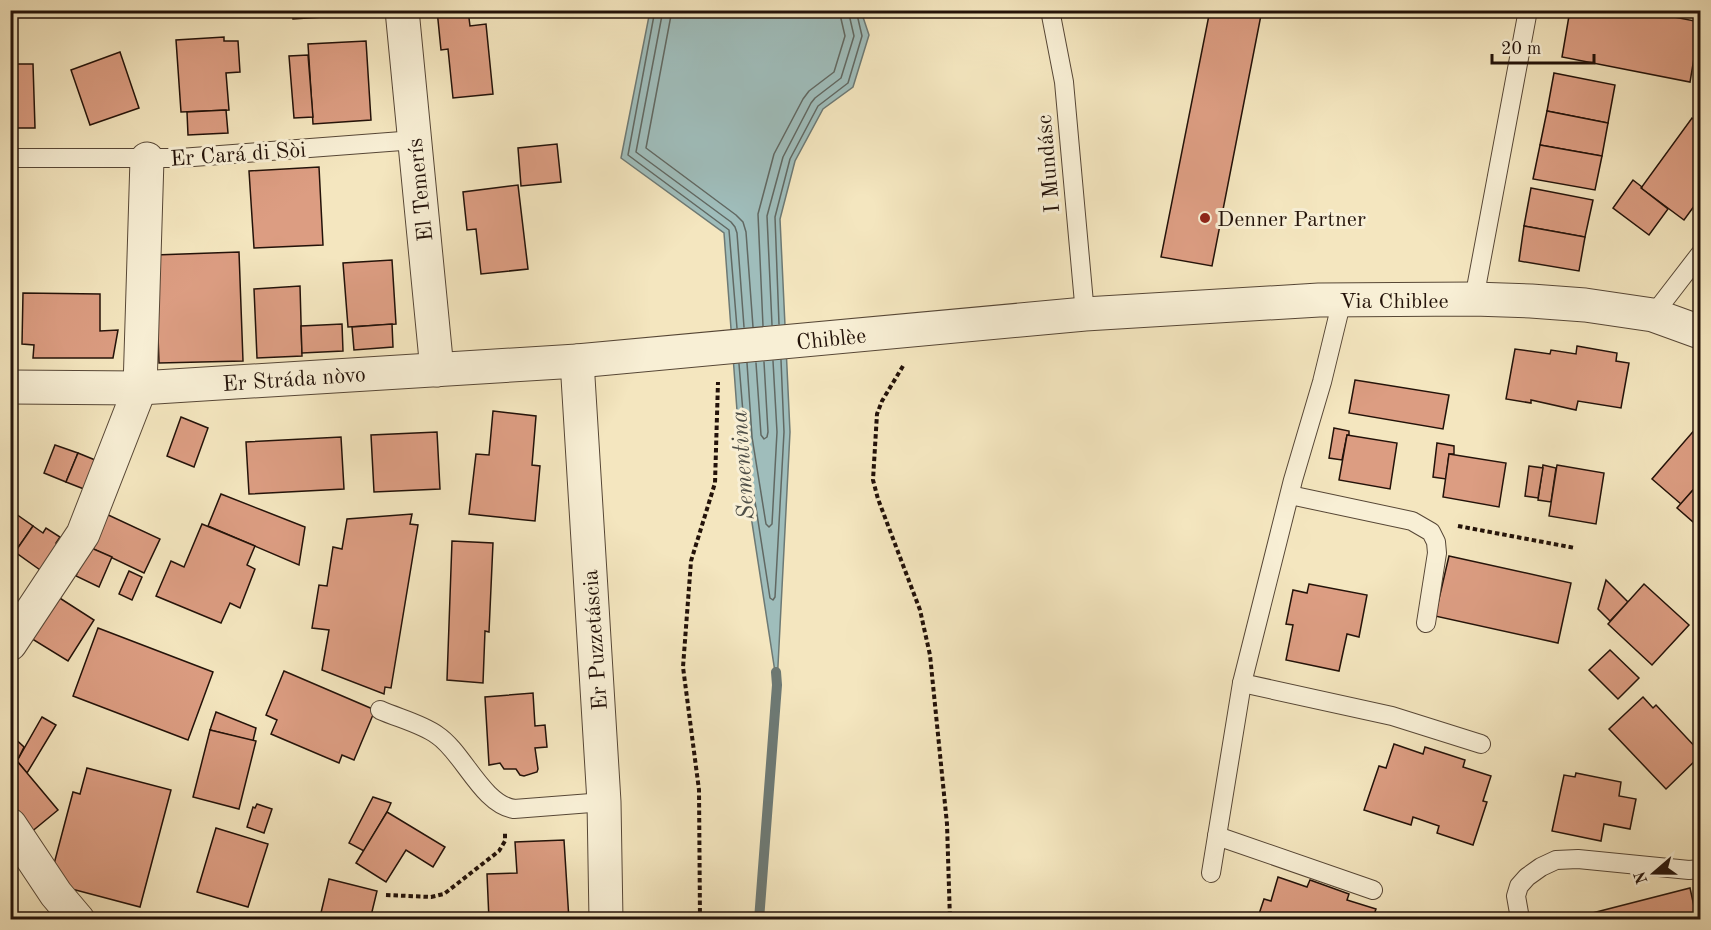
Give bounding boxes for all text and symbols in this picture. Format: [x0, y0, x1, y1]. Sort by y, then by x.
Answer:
scale bar [1492, 27, 1594, 65]
text: 20 m [1501, 40, 1541, 58]
street label: I Mundásc [1034, 114, 1064, 214]
street label: El Temerís [405, 137, 437, 243]
street label: Er Cará di Sòi [169, 139, 307, 171]
place label: Denner Partner [1217, 209, 1366, 231]
marker: Denner Partner [1198, 211, 1212, 225]
street label: Via Chiblee [1339, 291, 1449, 313]
street label: Chiblèe [795, 325, 867, 355]
street label: Er Stráda nòvo [222, 364, 366, 396]
water label: Sementina [728, 409, 760, 521]
street label: Er Puzzetáscia [580, 569, 612, 711]
north arrow [1624, 843, 1684, 903]
text: N [1632, 868, 1651, 886]

